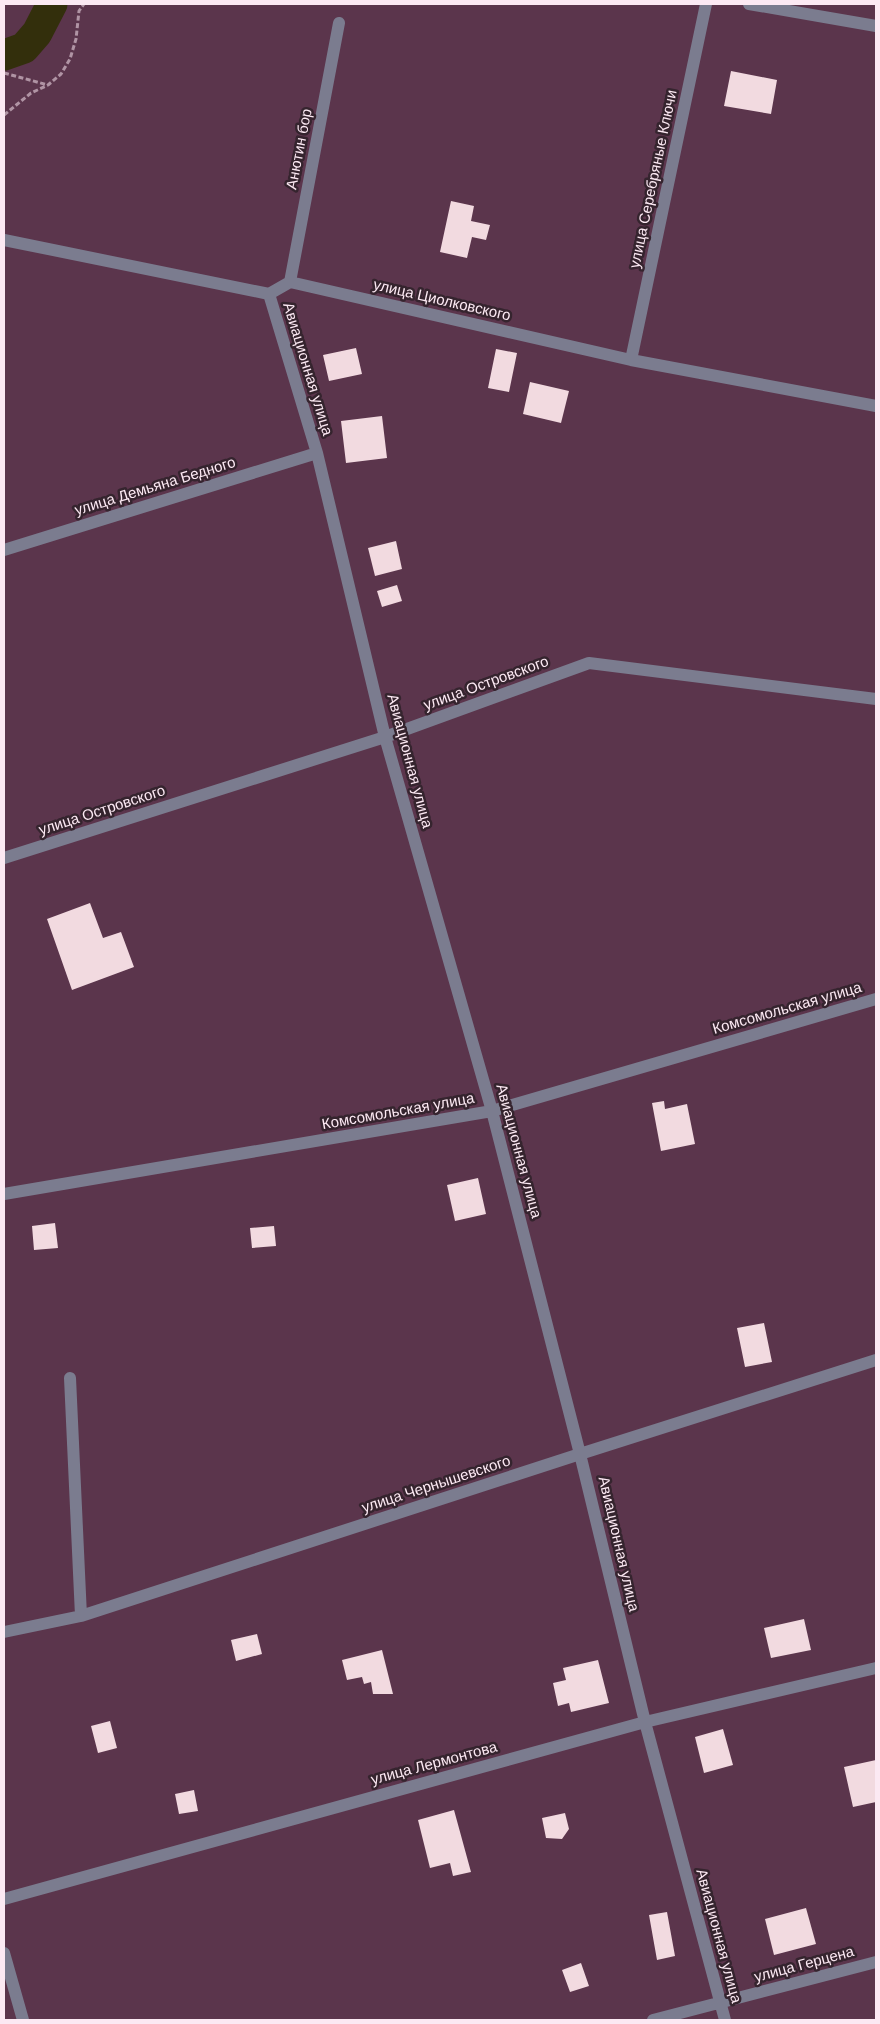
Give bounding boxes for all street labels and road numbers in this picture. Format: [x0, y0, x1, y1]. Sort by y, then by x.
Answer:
street label: улица Серебряные Ключи [624, 88, 682, 270]
street label: Анютин бор [281, 107, 317, 191]
street label: улица Циолковского [371, 274, 513, 326]
street label: Авиационная улица [278, 300, 338, 439]
street label: улица Демьяна Бедного [72, 452, 238, 520]
street label: улица Островского [421, 651, 551, 715]
street label: Авиационная улица [382, 692, 438, 831]
street label: улица Островского [36, 780, 168, 840]
street label: Комсомольская улица [710, 977, 865, 1039]
street label: Авиационная улица [491, 1082, 547, 1221]
street label: Комсомольская улица [320, 1088, 476, 1134]
street label: улица Чернышевского [359, 1451, 513, 1517]
street label: Авиационная улица [594, 1474, 644, 1614]
street label: улица Лермонтова [369, 1736, 500, 1789]
street label: Авиационная улица [691, 1867, 747, 2006]
street label: улица Герцена [752, 1941, 857, 1987]

